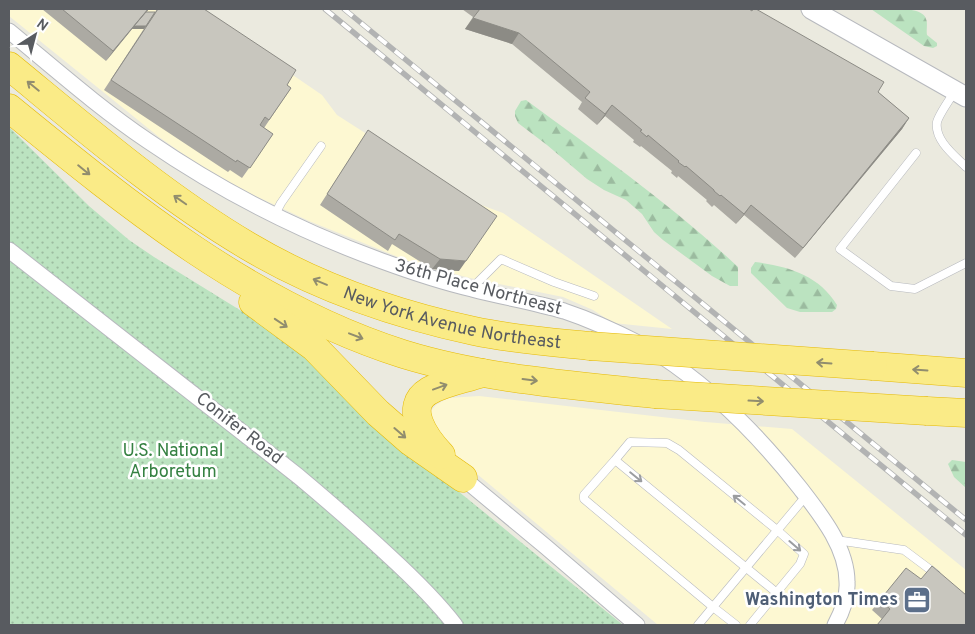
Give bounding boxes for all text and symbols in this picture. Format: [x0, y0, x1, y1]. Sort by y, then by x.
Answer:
north arrow [10, 10, 60, 60]
text: N [33, 16, 51, 36]
one-way arrow [27, 80, 40, 91]
one-way arrow [78, 164, 91, 175]
one-way arrow [173, 195, 187, 205]
street label: 36th Place Northeast [392, 255, 564, 321]
one-way arrow [313, 276, 328, 286]
street label: New York Avenue Northeast [340, 282, 562, 355]
one-way arrow [273, 318, 287, 328]
one-way arrow [348, 332, 363, 342]
one-way arrow [816, 358, 832, 368]
one-way arrow [912, 365, 928, 374]
one-way arrow [522, 375, 538, 385]
one-way arrow [432, 382, 447, 391]
street label: Conifer Road [191, 388, 287, 470]
one-way arrow [748, 396, 764, 405]
one-way arrow [394, 427, 407, 438]
park label: U.S. National Arboretum [123, 440, 223, 484]
one-way arrow [629, 472, 642, 483]
one-way arrow [733, 494, 746, 505]
one-way arrow [788, 540, 801, 551]
office icon: Washington Times [902, 585, 932, 615]
place label: Washington Times [745, 589, 898, 612]

